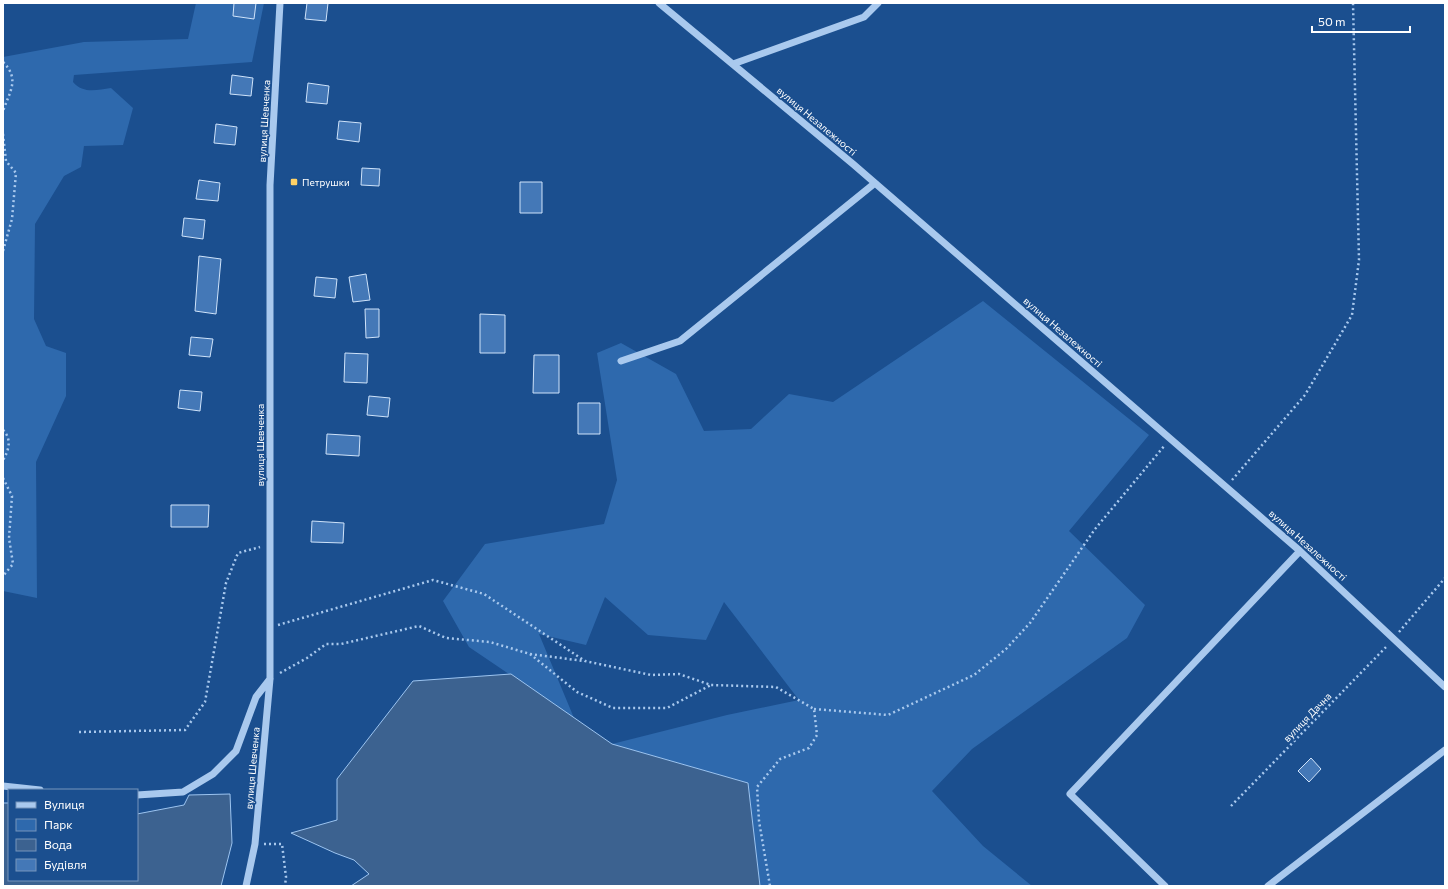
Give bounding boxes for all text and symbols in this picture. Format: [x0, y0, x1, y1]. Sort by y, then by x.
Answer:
scale bar [1312, 8, 1410, 34]
text: 50 m [1318, 14, 1346, 28]
street label: вулиця Шевченка [256, 80, 272, 162]
street label: вулиця Незалежності [775, 84, 859, 158]
place label: Петрушки [302, 176, 350, 188]
marker: Петрушки [289, 177, 299, 187]
street label: вулиця Незалежності [1021, 295, 1105, 369]
street label: вулиця Шевченка [254, 404, 266, 486]
street label: вулиця Незалежності [1267, 507, 1349, 583]
street label: вулиця Дачна [1281, 690, 1333, 744]
street label: вулиця Шевченка [242, 726, 262, 810]
legend [8, 789, 138, 881]
text: Вулиця [44, 797, 85, 811]
text: Парк [44, 817, 73, 831]
text: Вода [44, 837, 72, 851]
text: Будівля [44, 857, 87, 871]

